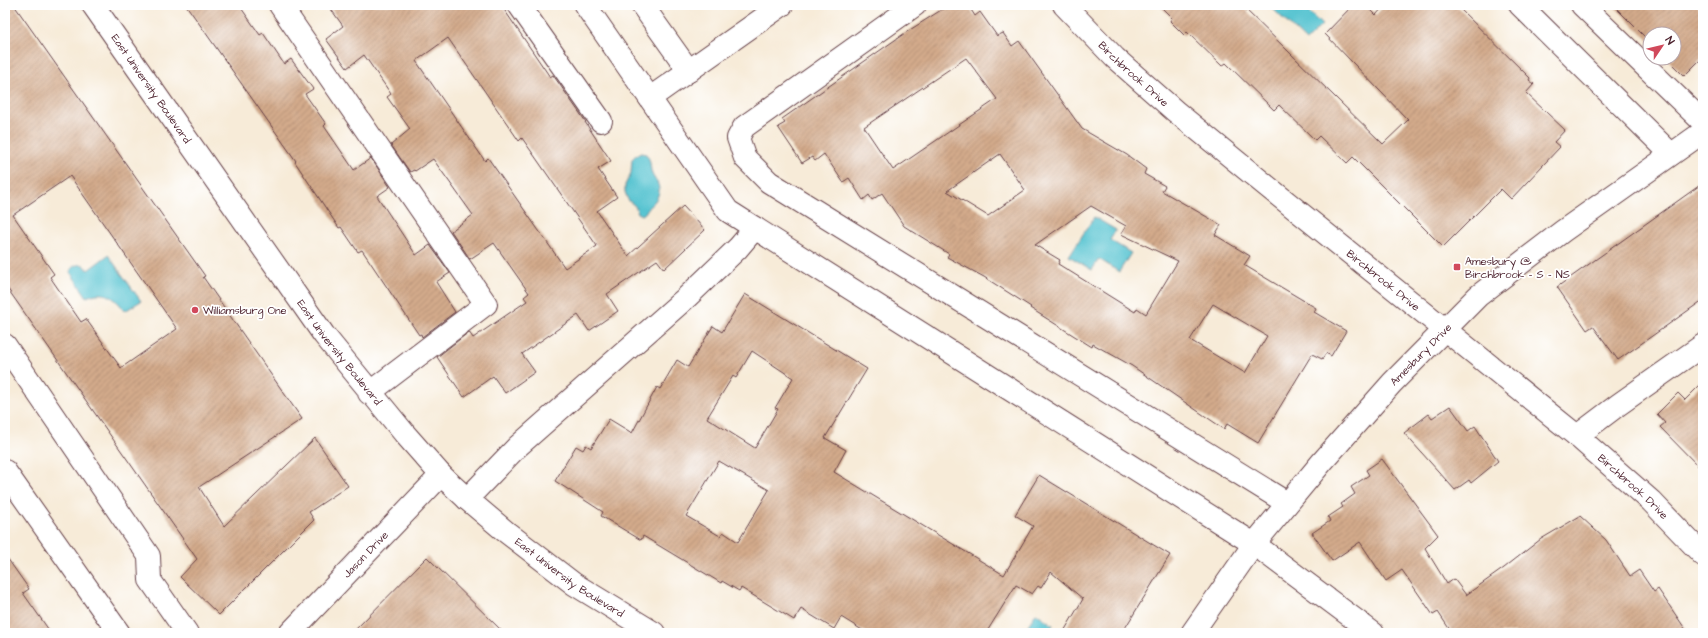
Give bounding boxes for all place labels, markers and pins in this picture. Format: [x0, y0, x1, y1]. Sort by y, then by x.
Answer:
place label: Amesbury @ Birchbrook - S - NS [1465, 254, 1570, 282]
marker: Amesbury @ Birchbrook - S - NS [1452, 262, 1462, 272]
place label: Williamsburg One [203, 303, 287, 319]
marker: Williamsburg One [190, 305, 200, 315]

